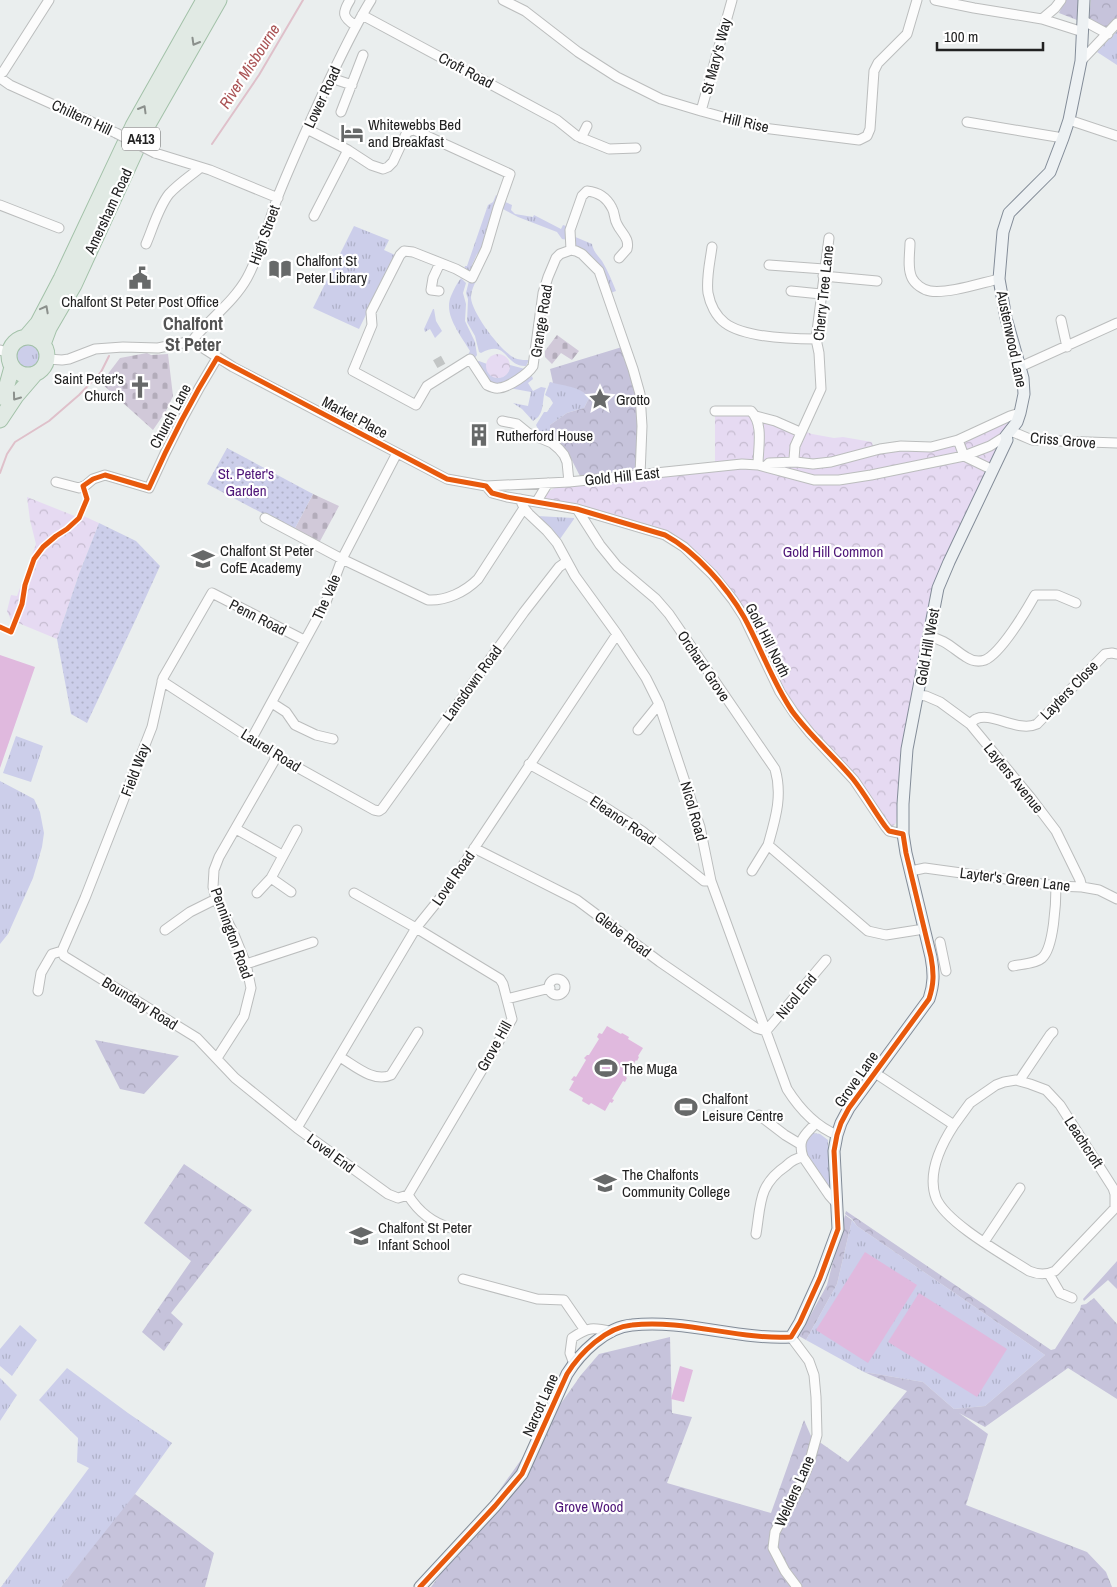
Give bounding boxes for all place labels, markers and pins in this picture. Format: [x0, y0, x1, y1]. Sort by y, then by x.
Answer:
place label: Whitewebbs Bed and Breakfast [368, 114, 461, 152]
hotel icon: Whitewebbs Bed and Breakfast [339, 120, 365, 146]
place label: Chalfont St Peter Library [296, 250, 368, 288]
library icon: Chalfont St Peter Library [267, 256, 293, 282]
public building icon: Chalfont St Peter Post Office [127, 265, 153, 291]
place label: Chalfont St Peter Post Office [61, 291, 219, 312]
place label: Saint Peter's Church [54, 368, 124, 406]
church icon: Saint Peter's Church [127, 374, 153, 400]
place icon: Grotto [587, 386, 613, 412]
place label: Grotto [616, 389, 650, 410]
building icon: Rutherford House [466, 422, 492, 448]
place label: Rutherford House [496, 425, 593, 446]
place label: Chalfont St Peter CofE Academy [220, 540, 314, 578]
school or university icon: Chalfont St Peter CofE Academy [190, 546, 216, 572]
sports icon: The Muga [593, 1055, 619, 1081]
place label: The Muga [622, 1058, 678, 1079]
place label: Chalfont Leisure Centre [702, 1088, 784, 1126]
sports icon: Chalfont Leisure Centre [673, 1094, 699, 1120]
place label: The Chalfonts Community College [622, 1164, 730, 1202]
school or university icon: The Chalfonts Community College [592, 1170, 618, 1196]
place label: Chalfont St Peter Infant School [378, 1217, 472, 1255]
school or university icon: Chalfont St Peter Infant School [348, 1223, 374, 1249]

